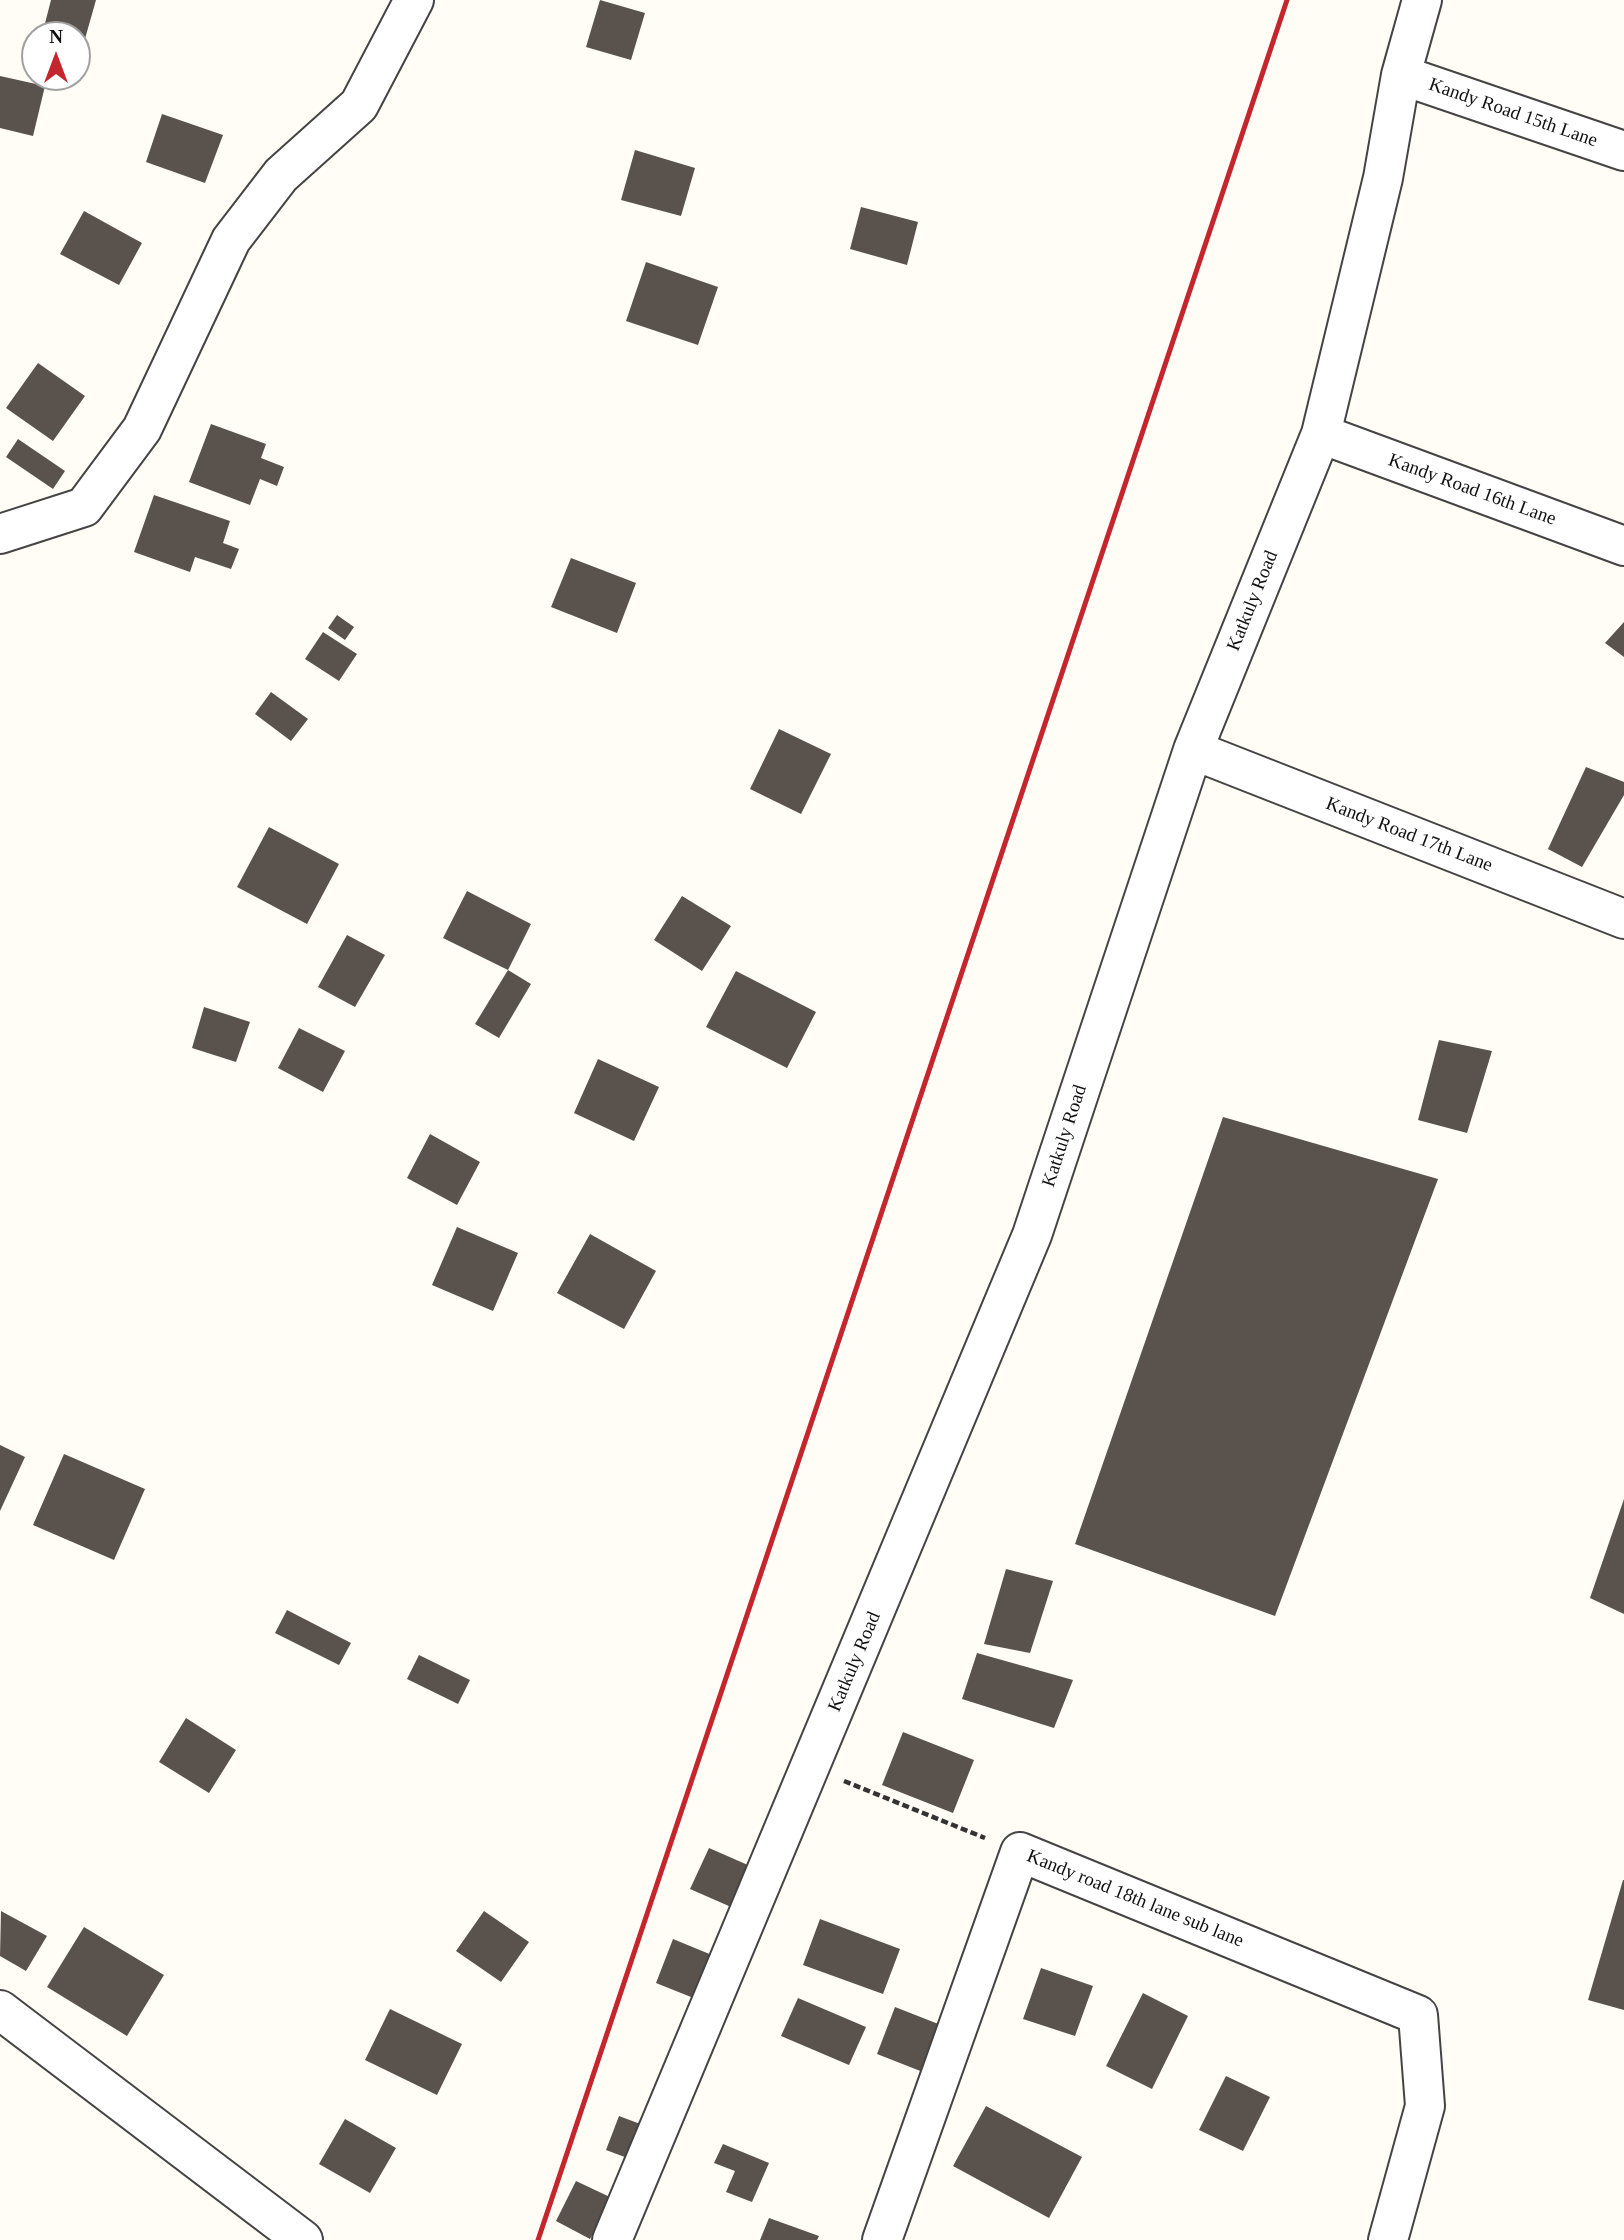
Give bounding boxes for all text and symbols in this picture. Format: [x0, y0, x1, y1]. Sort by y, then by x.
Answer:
north arrow [21, 21, 91, 91]
text: N [49, 26, 63, 47]
street label: Kandy Road 15th Lane [1426, 73, 1600, 153]
street label: Kandy Road 16th Lane [1385, 449, 1559, 531]
street label: Katkuly Road [1223, 548, 1283, 654]
street label: Kandy Road 17th Lane [1322, 793, 1496, 877]
street label: Katkuly Road [1038, 1082, 1092, 1190]
street label: Katkuly Road [824, 1609, 886, 1715]
street label: Kandy road 18th lane sub lane [1023, 1845, 1247, 1953]

